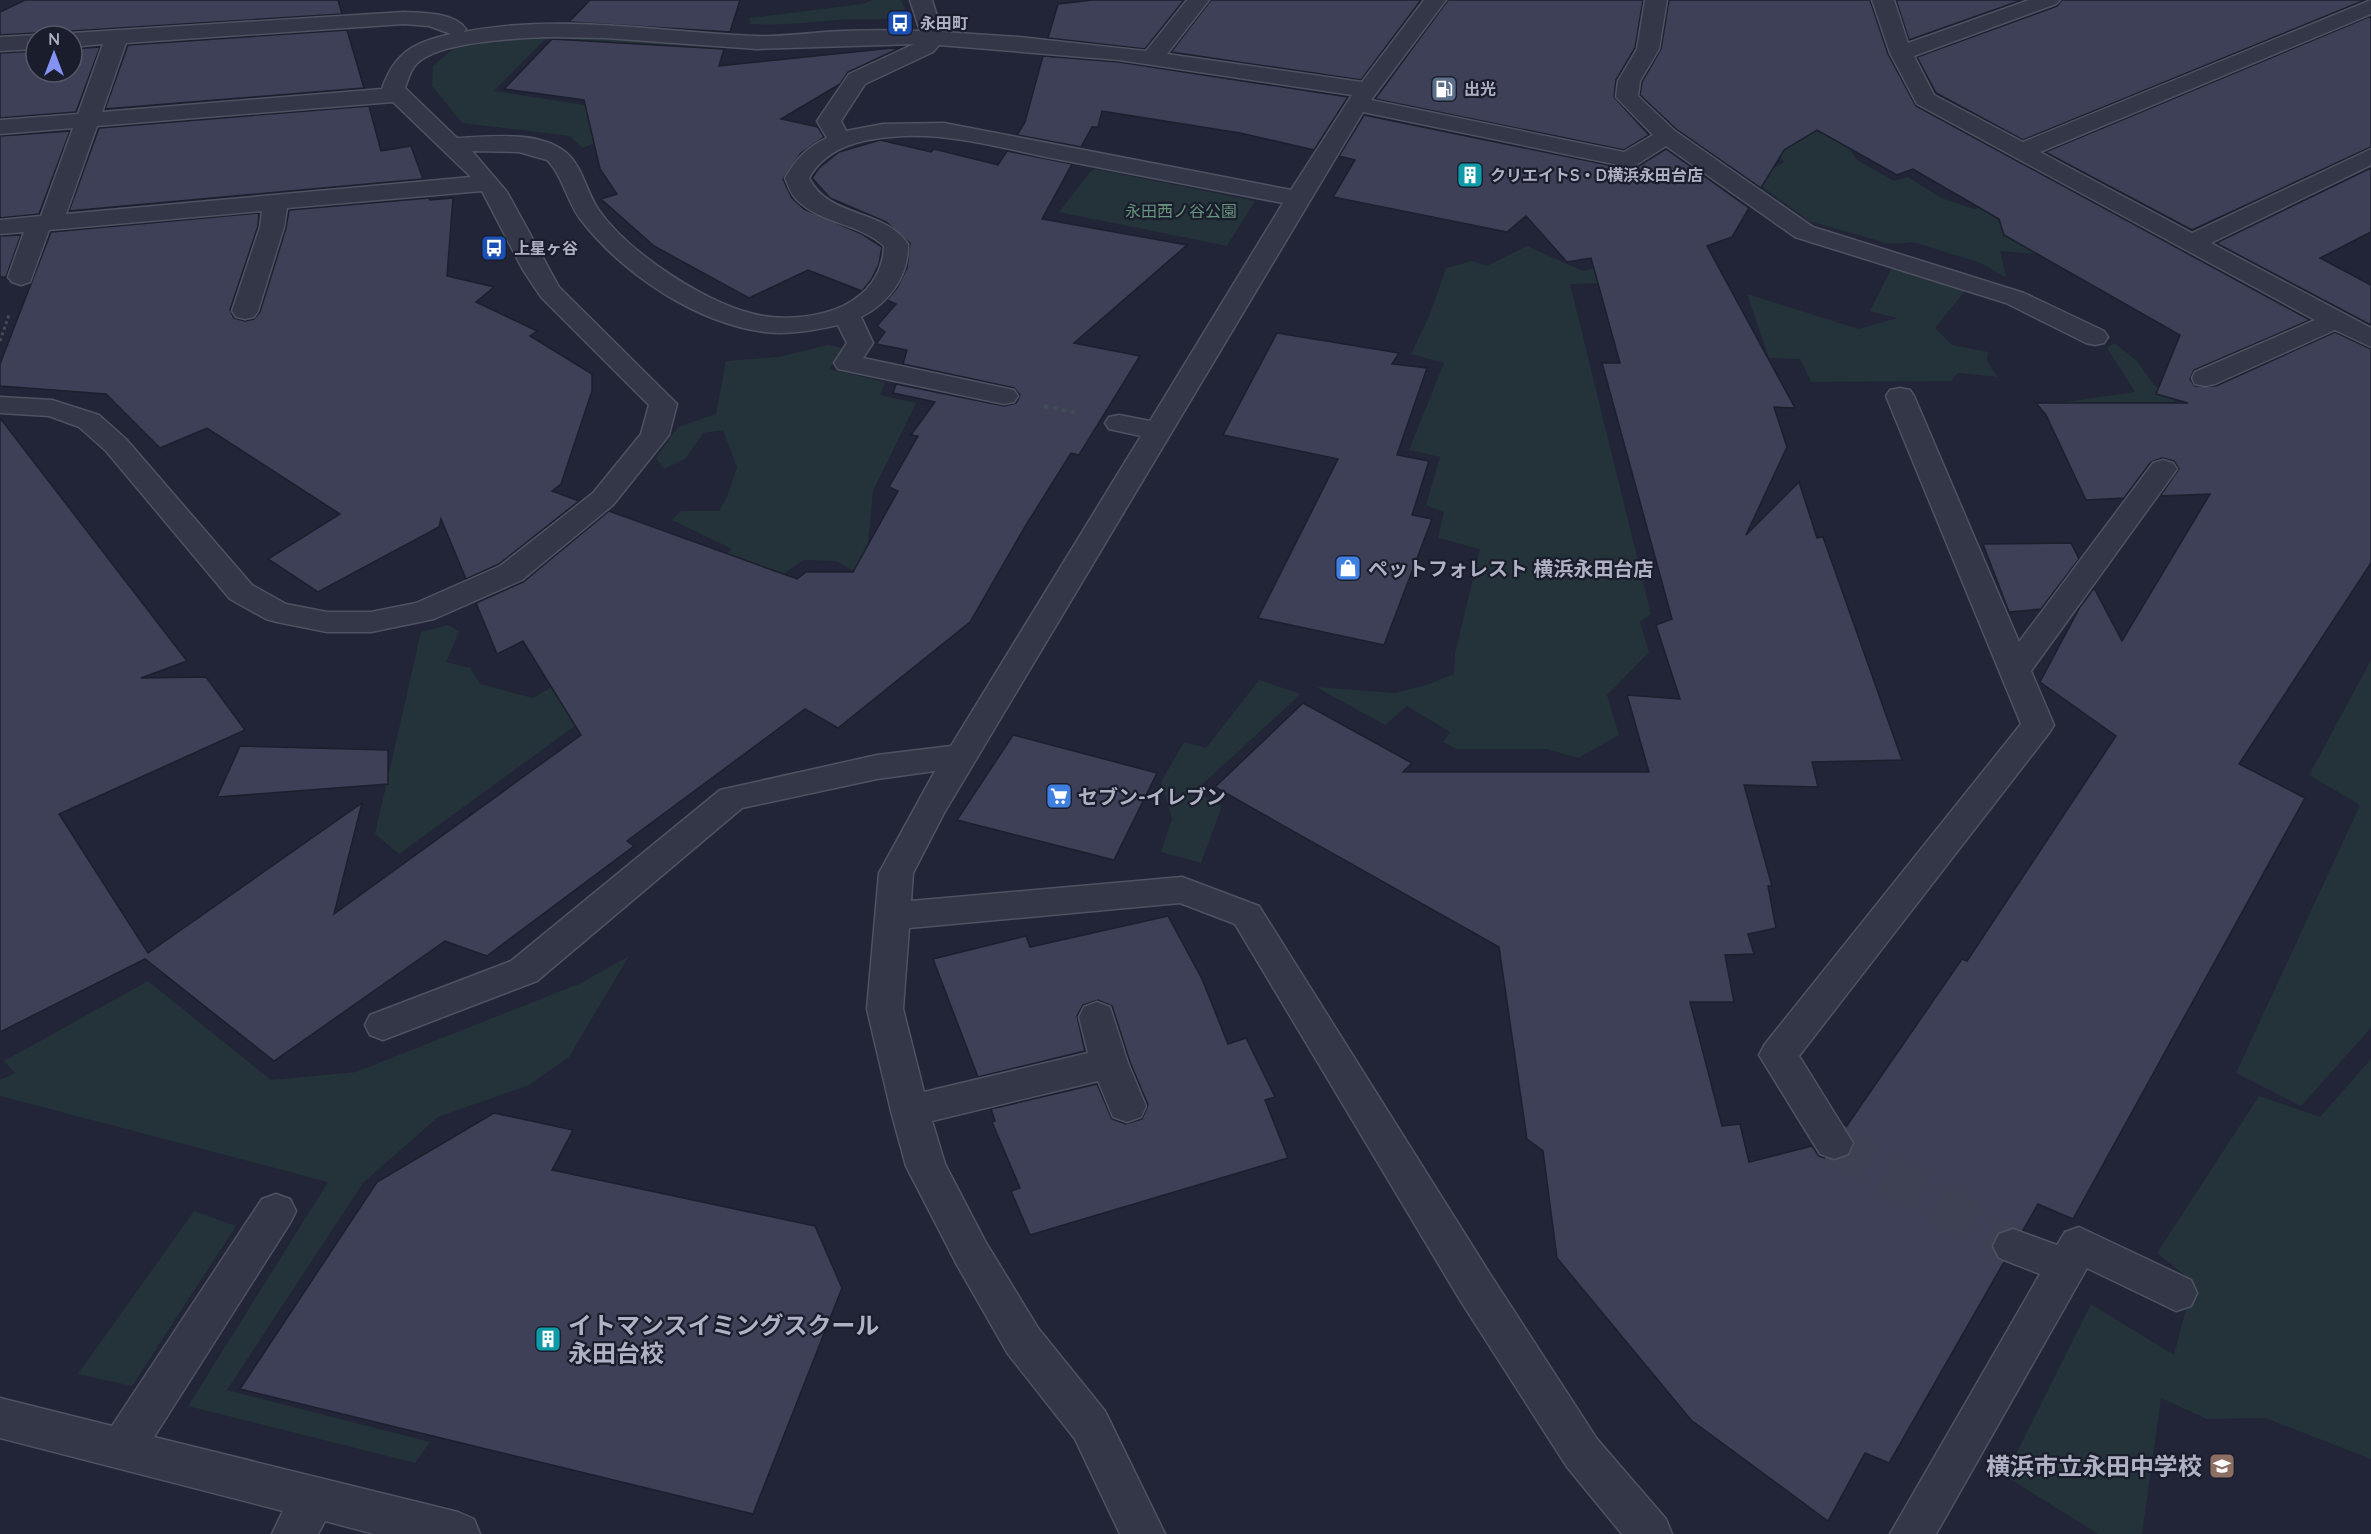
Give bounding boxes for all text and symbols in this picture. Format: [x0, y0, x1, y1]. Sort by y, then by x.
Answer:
bus stop icon: 永田町 [885, 8, 915, 38]
place label: 永田町 [920, 13, 968, 33]
north arrow [24, 24, 84, 84]
text: N [48, 29, 60, 49]
fuel station icon: 出光 [1429, 74, 1459, 104]
place label: 出光 [1464, 79, 1496, 99]
building icon: クリエイトS・D横浜永田台店 [1455, 160, 1485, 190]
place label: クリエイトS・D横浜永田台店 [1490, 165, 1703, 185]
park label: 永田西ノ谷公園 [1125, 201, 1237, 221]
bus stop icon: 上星ヶ谷 [479, 233, 509, 263]
place label: 上星ヶ谷 [514, 238, 578, 258]
shop icon: ペットフォレスト 横浜永田台店 [1333, 553, 1363, 583]
place label: ペットフォレスト 横浜永田台店 [1368, 556, 1654, 581]
supermarket icon: セブン-イレブン [1044, 781, 1074, 811]
place label: セブン-イレブン [1078, 784, 1226, 809]
place label: イトマンスイミングスクール 永田台校 [568, 1310, 880, 1368]
building icon: イトマンスイミングスクール 永田台校 [533, 1324, 563, 1354]
place label: 横浜市立永田中学校 [1986, 1451, 2202, 1481]
school or university icon: 横浜市立永田中学校 [2207, 1451, 2237, 1481]

